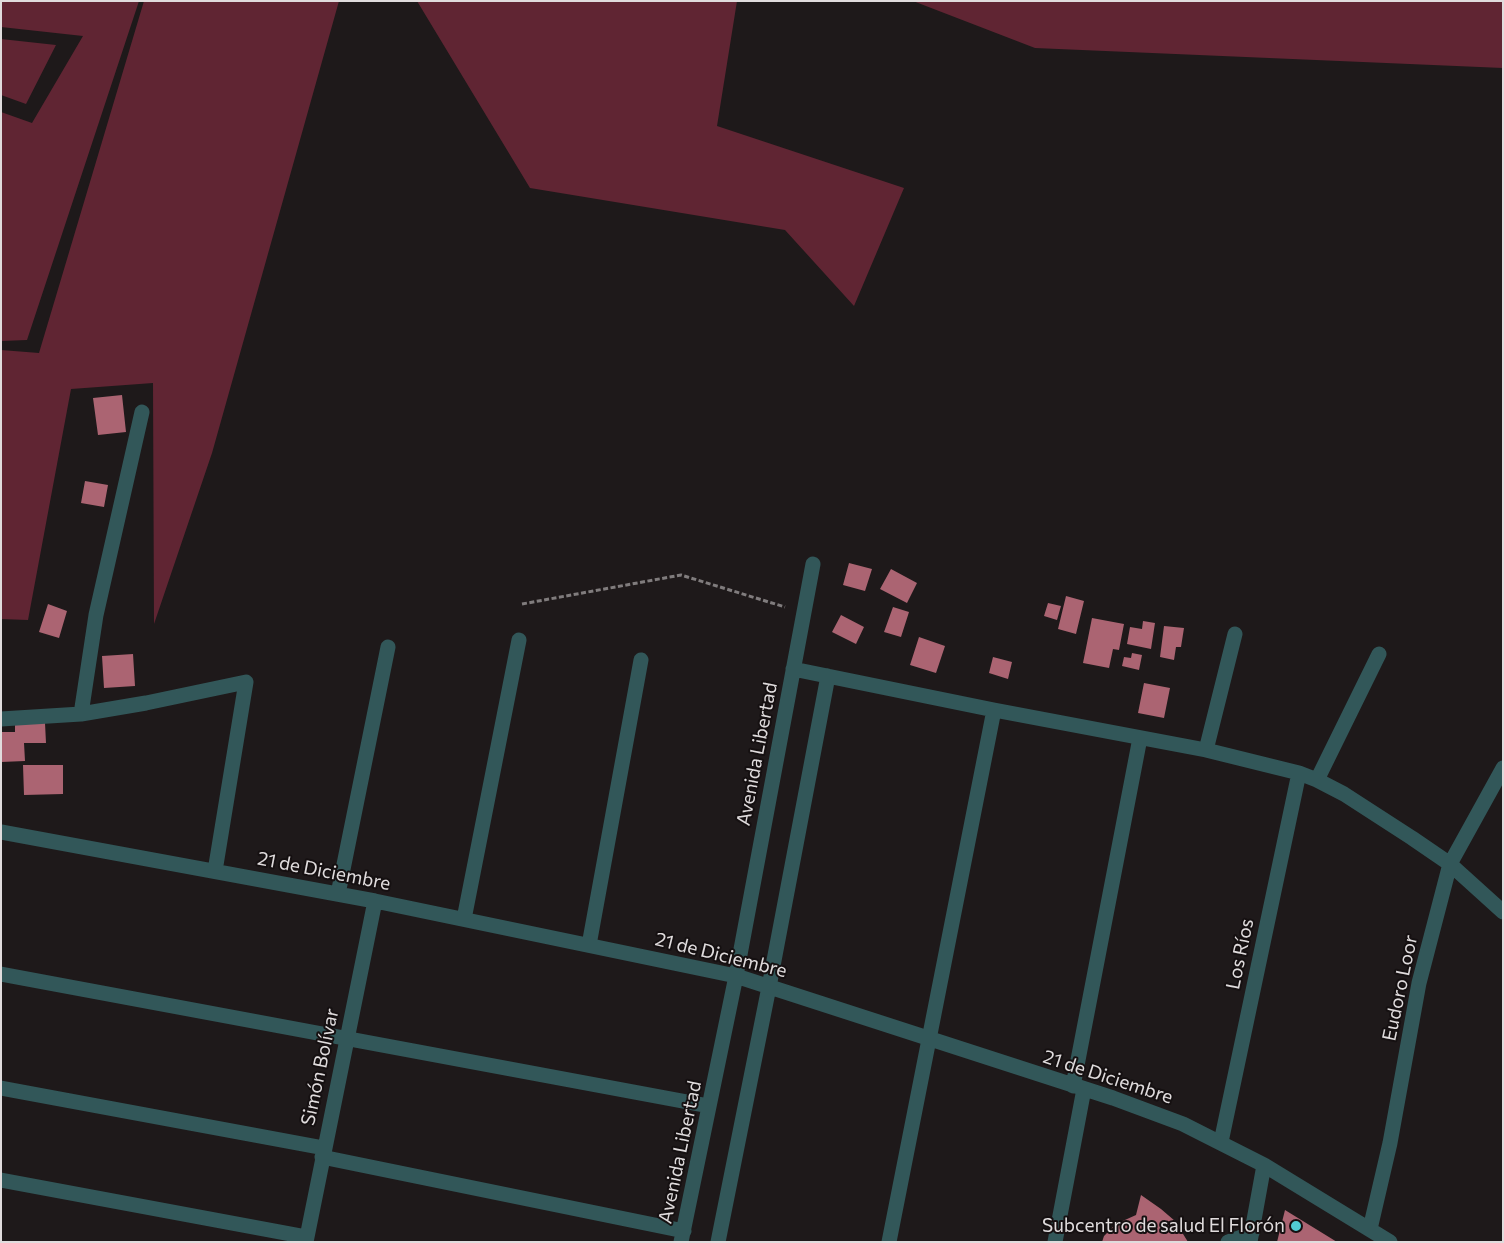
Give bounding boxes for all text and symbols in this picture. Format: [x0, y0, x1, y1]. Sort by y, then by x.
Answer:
street label: Avenida Libertad [732, 680, 782, 828]
street label: 21 de Diciembre [255, 847, 393, 895]
street label: Los Ríos [1221, 917, 1259, 991]
street label: 21 de Diciembre [653, 928, 789, 982]
street label: Eudoro Loor [1378, 933, 1422, 1043]
street label: Simón Bolívar [296, 1006, 344, 1128]
street label: 21 de Diciembre [1040, 1045, 1176, 1109]
street label: Avenida Libertad [654, 1078, 706, 1226]
place label: Subcentro de salud El Florón [1042, 1215, 1285, 1237]
marker: Subcentro de salud El Florón [1289, 1219, 1303, 1233]

